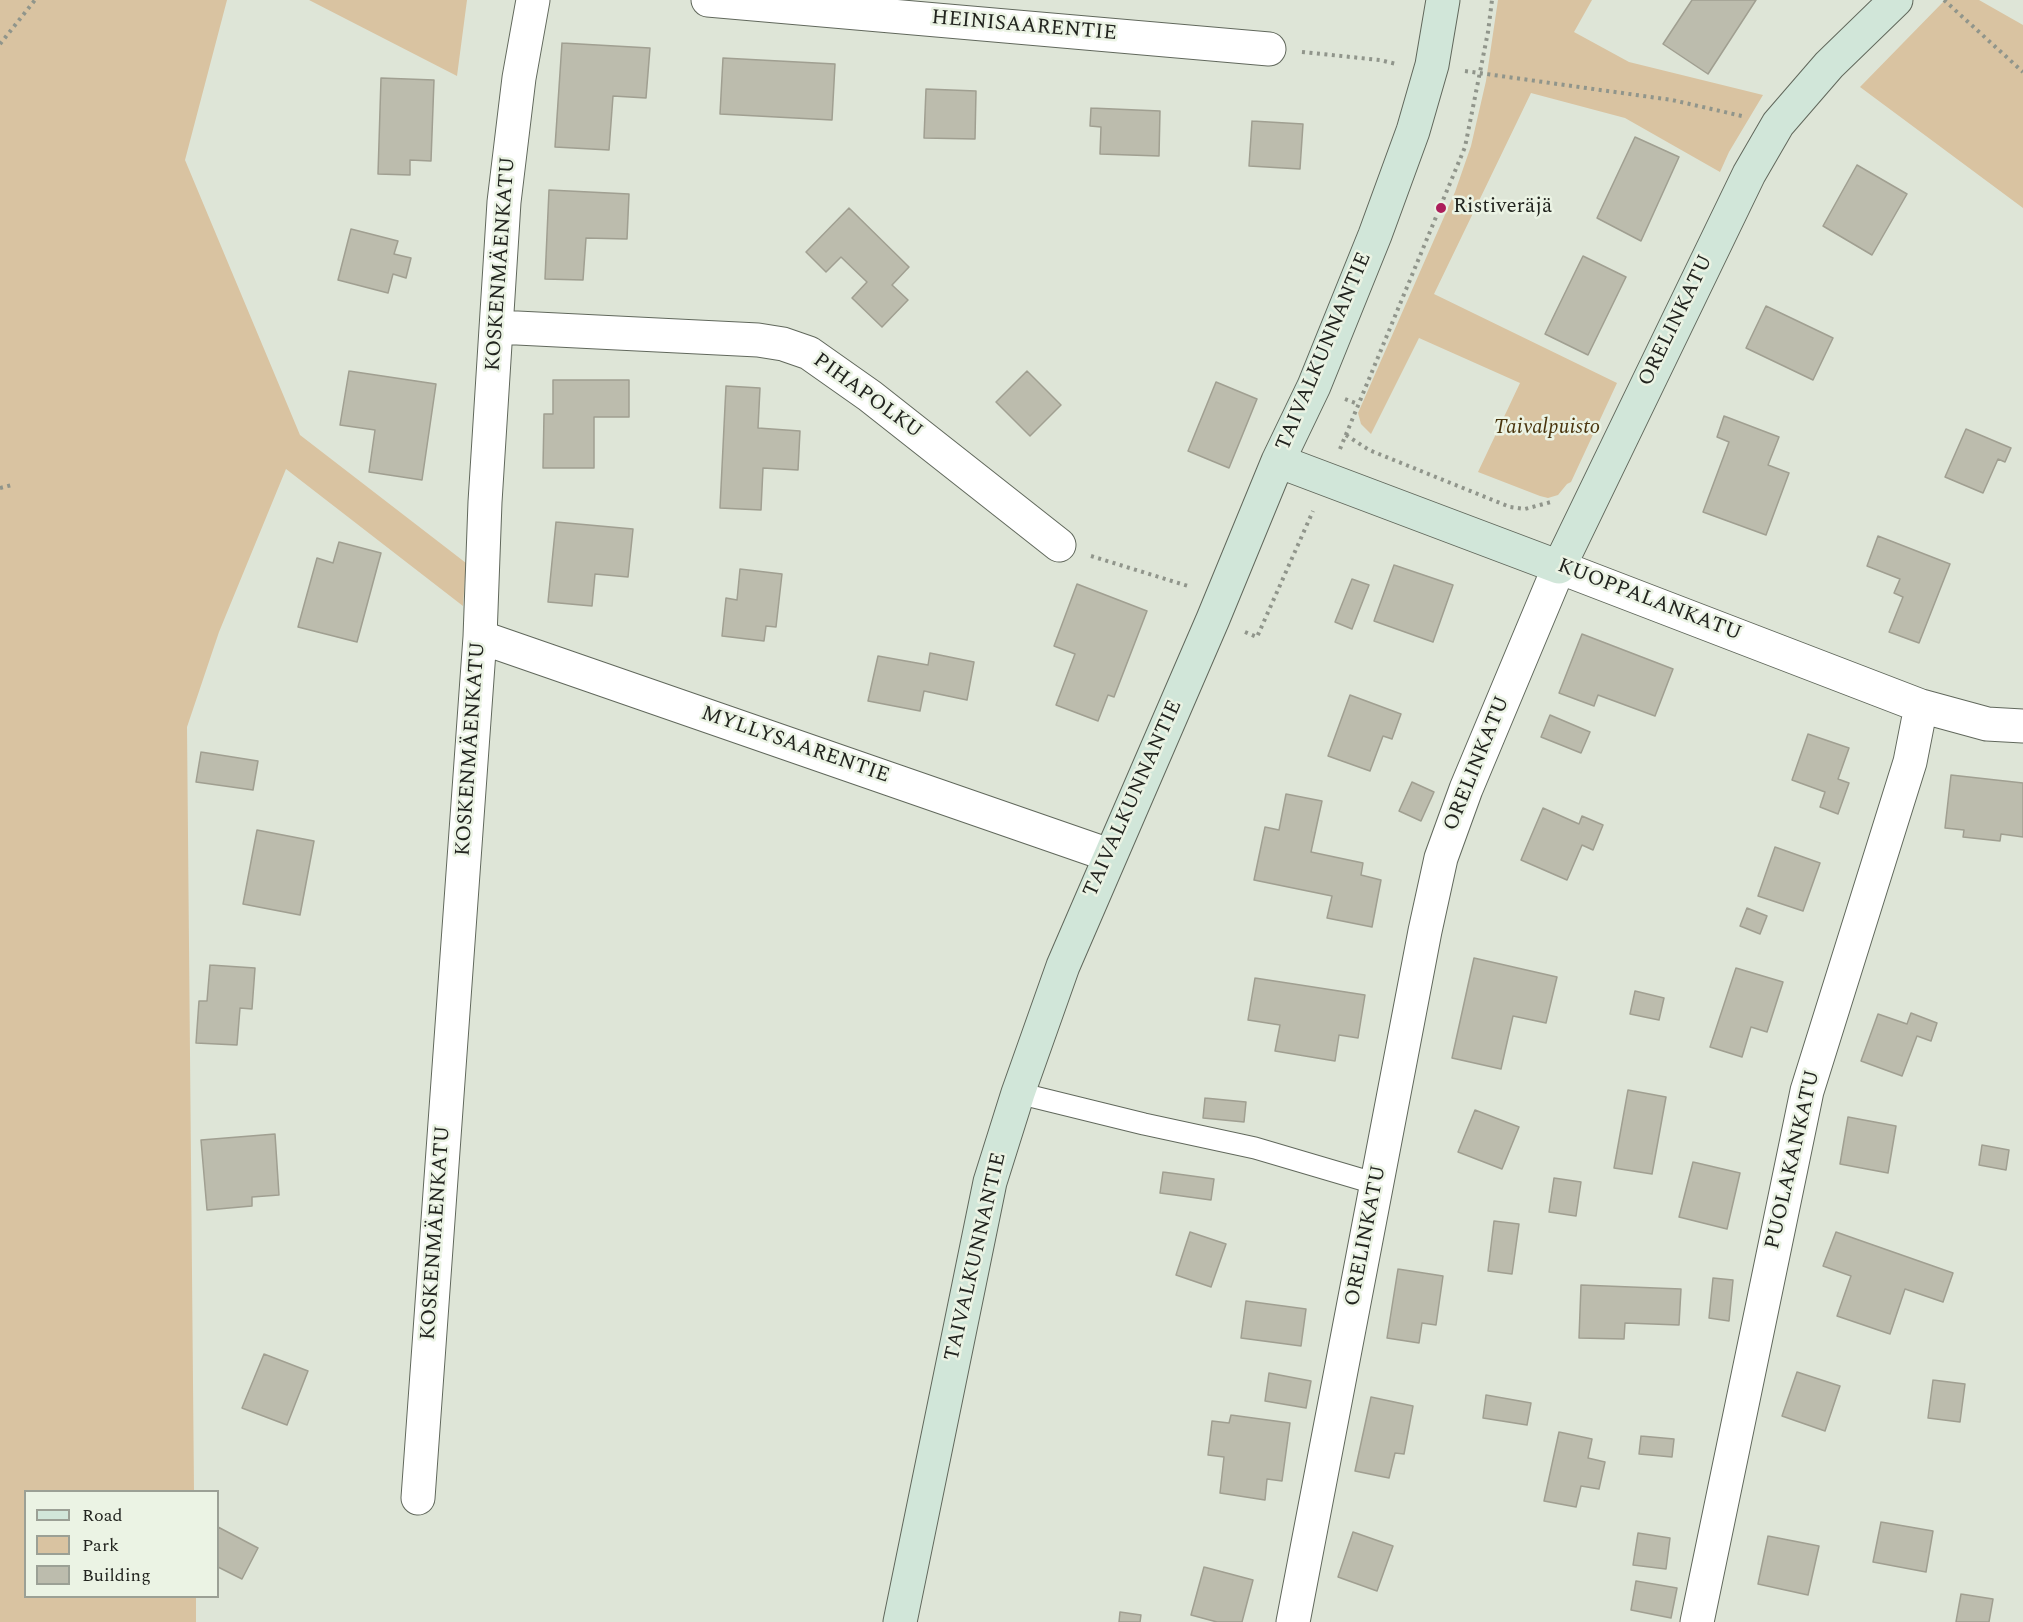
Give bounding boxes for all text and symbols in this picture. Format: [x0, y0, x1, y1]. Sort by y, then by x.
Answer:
street label: HEINISAARENTIE [930, 6, 1118, 48]
street label: KOSKENMÄENKATU [482, 156, 522, 372]
place label: Ristiveräjä [1453, 195, 1552, 221]
marker: Ristiveräjä [1434, 201, 1448, 215]
street label: TAIVALKUNNANTIE [1272, 249, 1378, 455]
street label: ORELINKATU [1634, 251, 1720, 391]
street label: PIHAPOLKU [807, 349, 927, 445]
park label: Taivalpuisto [1494, 416, 1600, 442]
street label: KUOPPALANKATU [1553, 554, 1745, 648]
street label: KOSKENMÄENKATU [452, 641, 492, 857]
street label: ORELINKATU [1440, 693, 1516, 835]
street label: TAIVALKUNNANTIE [1079, 697, 1189, 901]
street label: MYLLYSAARENTIE [698, 702, 892, 790]
street label: PUOLAKANKATU [1761, 1068, 1827, 1252]
street label: KOSKENMÄENKATU [417, 1125, 457, 1341]
street label: TAIVALKUNNANTIE [941, 1150, 1013, 1364]
street label: ORELINKATU [1341, 1163, 1393, 1309]
legend [24, 1490, 219, 1598]
text: Road [82, 1502, 123, 1529]
text: Park [82, 1532, 119, 1559]
text: Building [82, 1562, 151, 1589]

